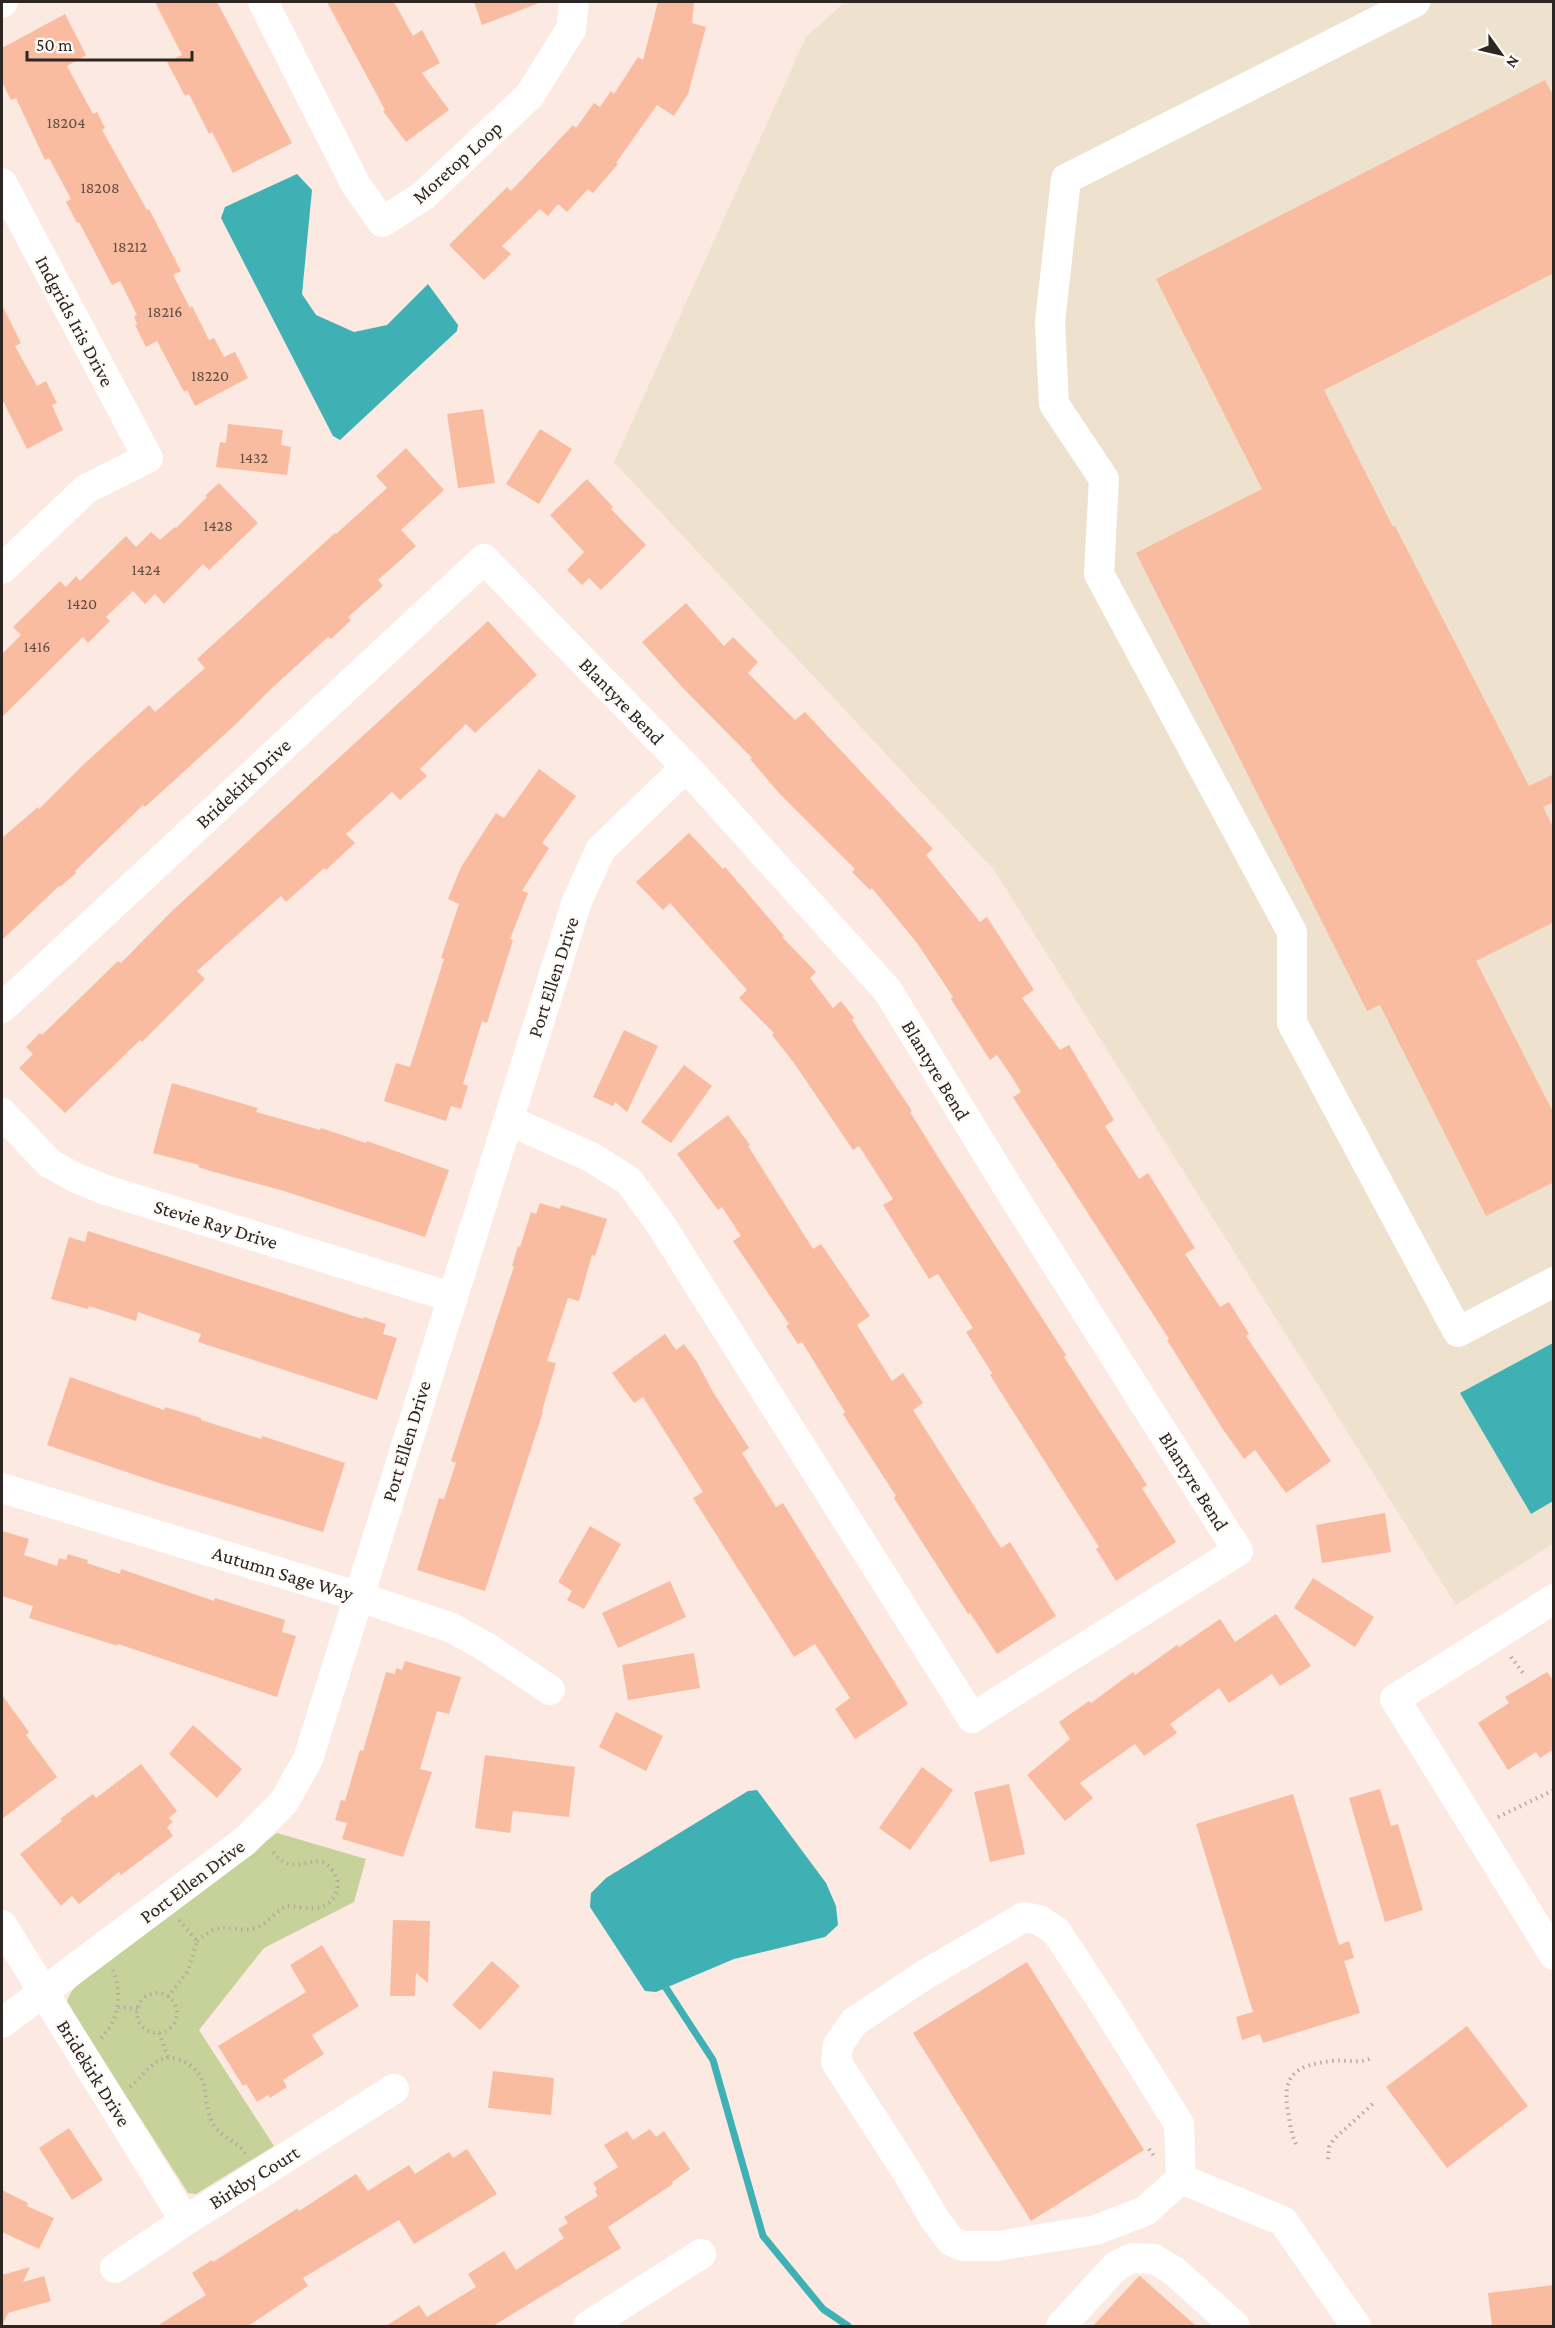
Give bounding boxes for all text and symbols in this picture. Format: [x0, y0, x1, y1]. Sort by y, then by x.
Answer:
scale bar [27, 24, 192, 62]
north arrow [1471, 24, 1531, 84]
text: 50 m [36, 35, 73, 55]
text: N [1503, 53, 1523, 71]
house number: 18204 [47, 114, 85, 131]
street label: Moretop Loop [408, 116, 507, 209]
house number: 18208 [80, 179, 120, 196]
house number: 18212 [113, 238, 148, 255]
street label: Indgrids Iris Drive [30, 252, 119, 391]
house number: 18216 [148, 303, 182, 320]
house number: 18220 [191, 367, 229, 384]
house number: 1432 [240, 449, 269, 466]
house number: 1428 [203, 517, 233, 534]
house number: 1424 [131, 561, 161, 578]
house number: 1420 [67, 595, 97, 612]
house number: 1416 [24, 638, 50, 655]
street label: Blantyre Bend [574, 653, 669, 750]
street label: Bridekirk Drive [191, 733, 295, 832]
street label: Port Ellen Drive [523, 914, 583, 1040]
street label: Blantyre Bend [897, 1016, 975, 1125]
street label: Stevie Ray Drive [151, 1195, 281, 1254]
street label: Port Ellen Drive [377, 1378, 435, 1504]
street label: Blantyre Bend [1154, 1428, 1233, 1535]
street label: Autumn Sage Way [210, 1541, 357, 1606]
street label: Port Ellen Drive [135, 1834, 249, 1927]
street label: Bridekirk Drive [53, 2016, 136, 2130]
street label: Birkby Court [205, 2141, 304, 2214]

